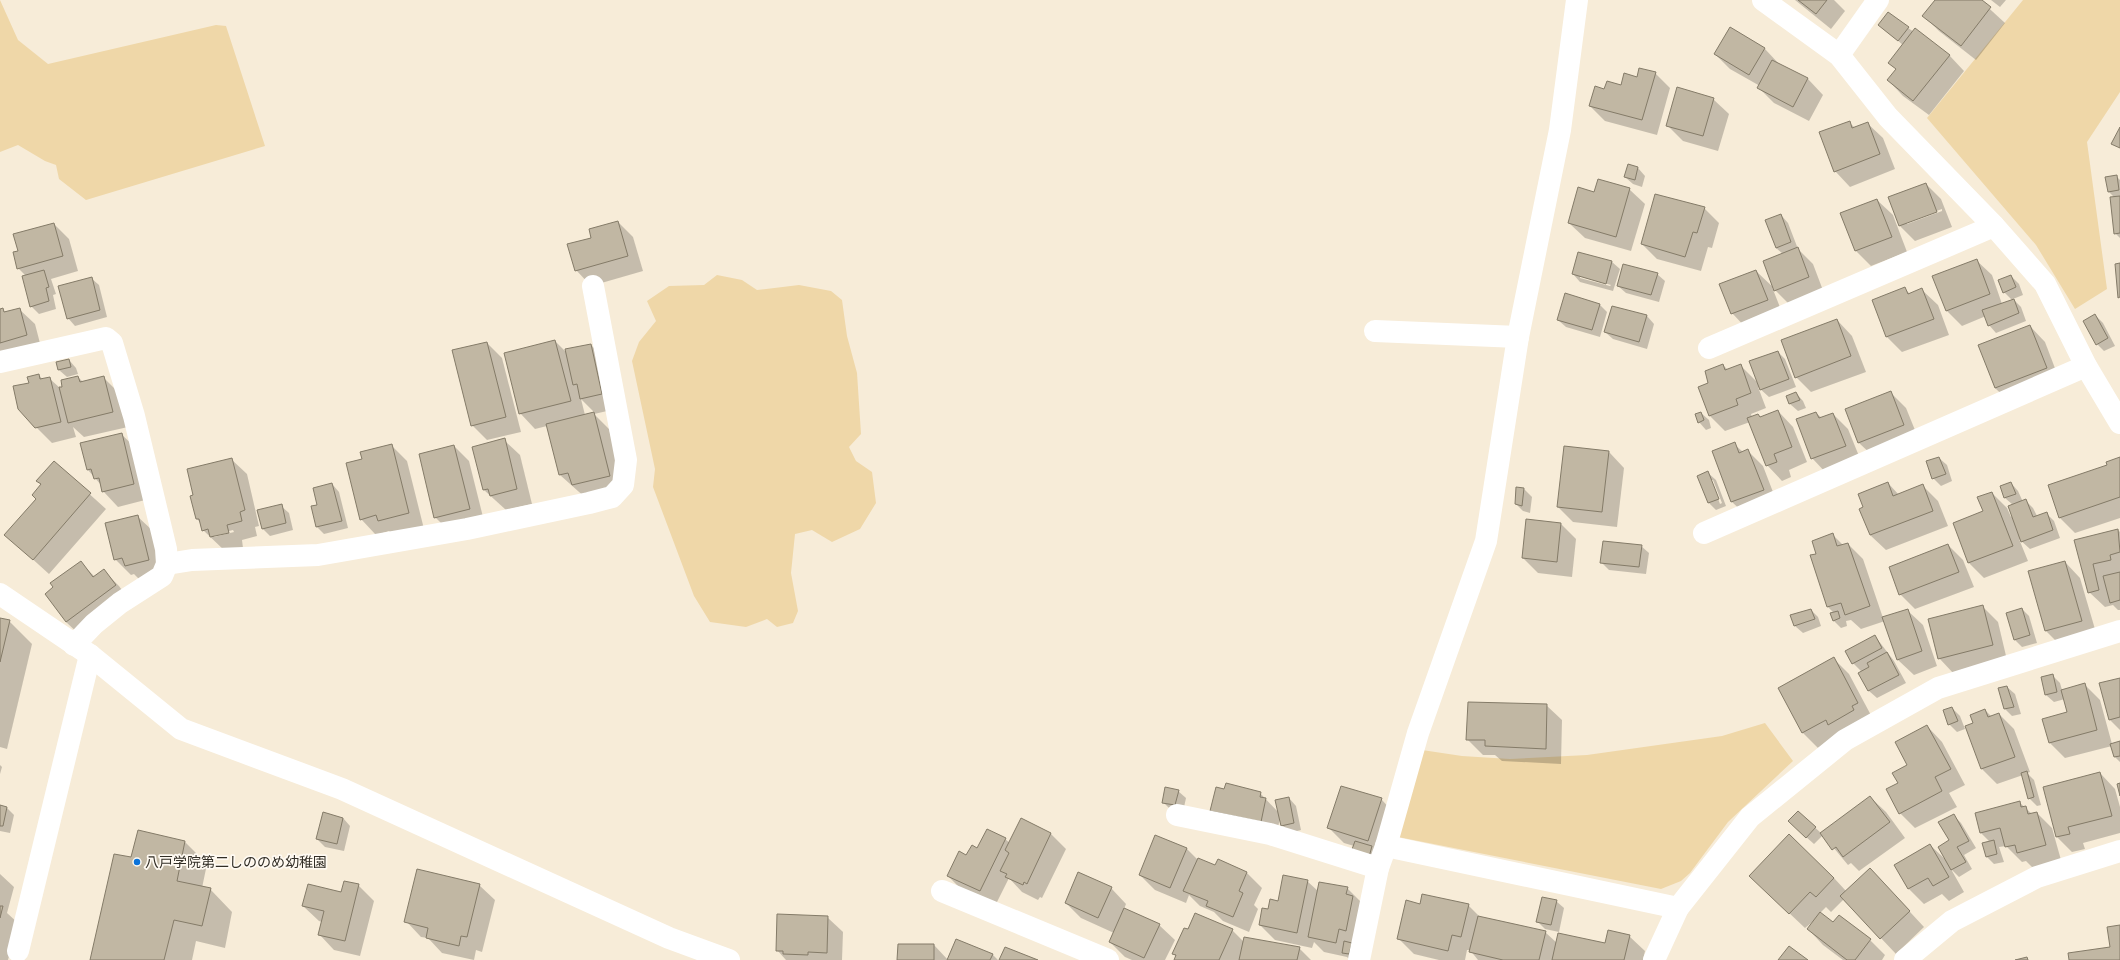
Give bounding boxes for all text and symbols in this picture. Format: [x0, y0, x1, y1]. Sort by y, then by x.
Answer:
place label: 八戸学院第二しののめ幼稚園 [145, 853, 327, 871]
marker: 八戸学院第二しののめ幼稚園 [132, 857, 142, 867]

